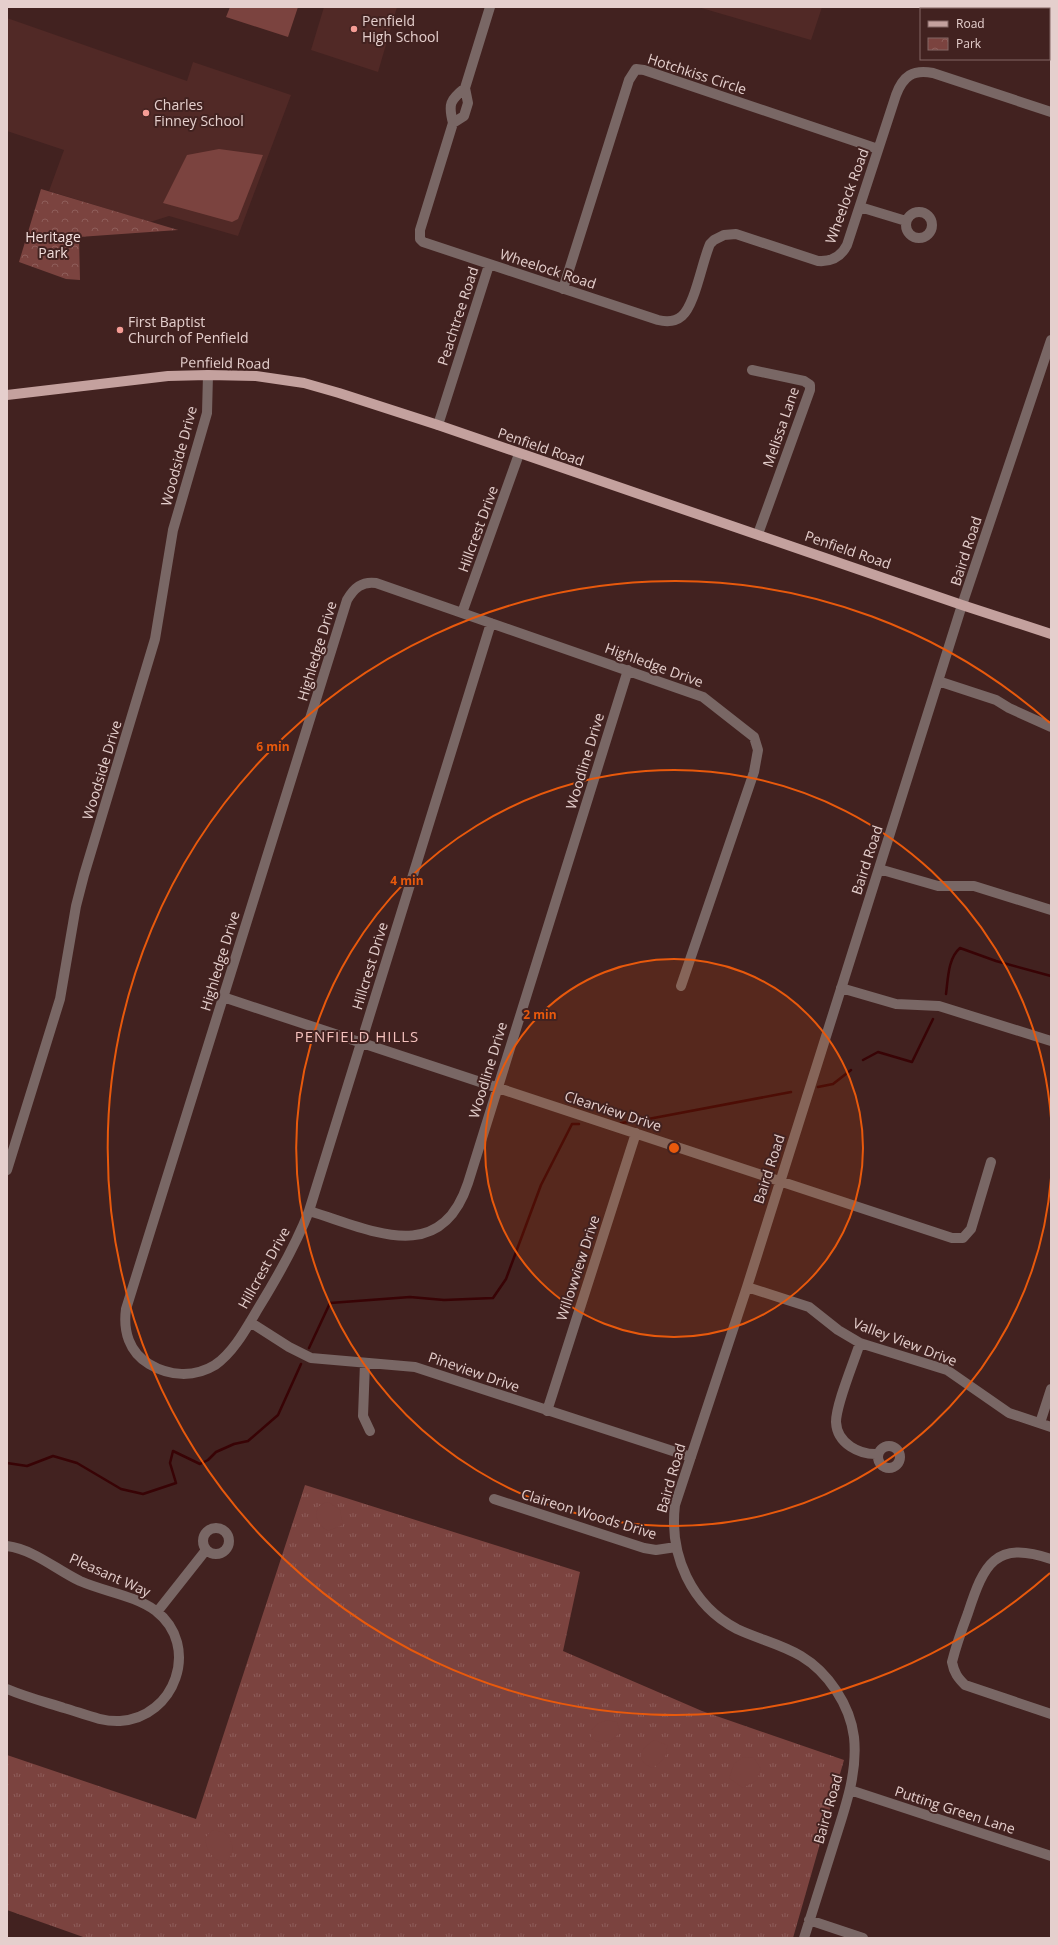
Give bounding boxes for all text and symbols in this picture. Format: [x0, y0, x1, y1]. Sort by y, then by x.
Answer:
legend [920, 8, 1050, 60]
place label: Penfield High School [362, 11, 439, 46]
text: Road [956, 15, 985, 32]
marker: Penfield High School [349, 24, 359, 34]
text: Park [956, 35, 982, 52]
street label: Hotchkiss Circle [645, 49, 749, 99]
place label: Charles Finney School [154, 95, 244, 130]
marker: Charles Finney School [141, 108, 151, 118]
street label: Wheelock Road [820, 145, 873, 246]
park label: Heritage Park [25, 227, 81, 262]
street label: Wheelock Road [498, 244, 599, 293]
street label: Peachtree Road [433, 264, 482, 368]
place label: First Baptist Church of Penfield [128, 312, 248, 347]
marker: First Baptist Church of Penfield [115, 325, 125, 335]
street label: Penfield Road [180, 352, 270, 373]
street label: Melissa Lane [758, 384, 803, 470]
street label: Woodside Drive [156, 404, 201, 508]
street label: Penfield Road [495, 423, 587, 470]
street label: Hillcrest Drive [453, 483, 502, 575]
street label: Baird Road [945, 514, 986, 588]
street label: Penfield Road [802, 526, 894, 573]
street label: Highledge Drive [292, 599, 341, 703]
street label: Highledge Drive [602, 638, 706, 691]
street label: Woodline Drive [561, 710, 608, 811]
street label: Woodside Drive [77, 718, 126, 822]
text: 6 min [256, 738, 290, 755]
street label: Baird Road [846, 823, 887, 897]
text: 4 min [390, 872, 424, 889]
street label: Highledge Drive [195, 909, 244, 1013]
street label: Hillcrest Drive [347, 920, 392, 1012]
text: 2 min [523, 1006, 557, 1023]
street label: Woodline Drive [464, 1019, 511, 1120]
district label: PENFIELD HILLS [295, 1026, 419, 1046]
street label: Clearview Drive [562, 1086, 664, 1135]
street label: Baird Road [748, 1132, 789, 1206]
centre of rings [667, 1141, 681, 1155]
street label: Willowview Drive [552, 1213, 604, 1323]
street label: Hillcrest Drive [233, 1223, 294, 1312]
street label: Valley View Drive [850, 1313, 960, 1370]
street label: Pineview Drive [426, 1347, 523, 1396]
street label: Baird Road [652, 1441, 690, 1515]
street label: Claireon Woods Drive [519, 1484, 659, 1543]
street label: Pleasant Way [67, 1548, 155, 1601]
street label: Baird Road [809, 1772, 847, 1846]
street label: Putting Green Lane [892, 1781, 1018, 1838]

